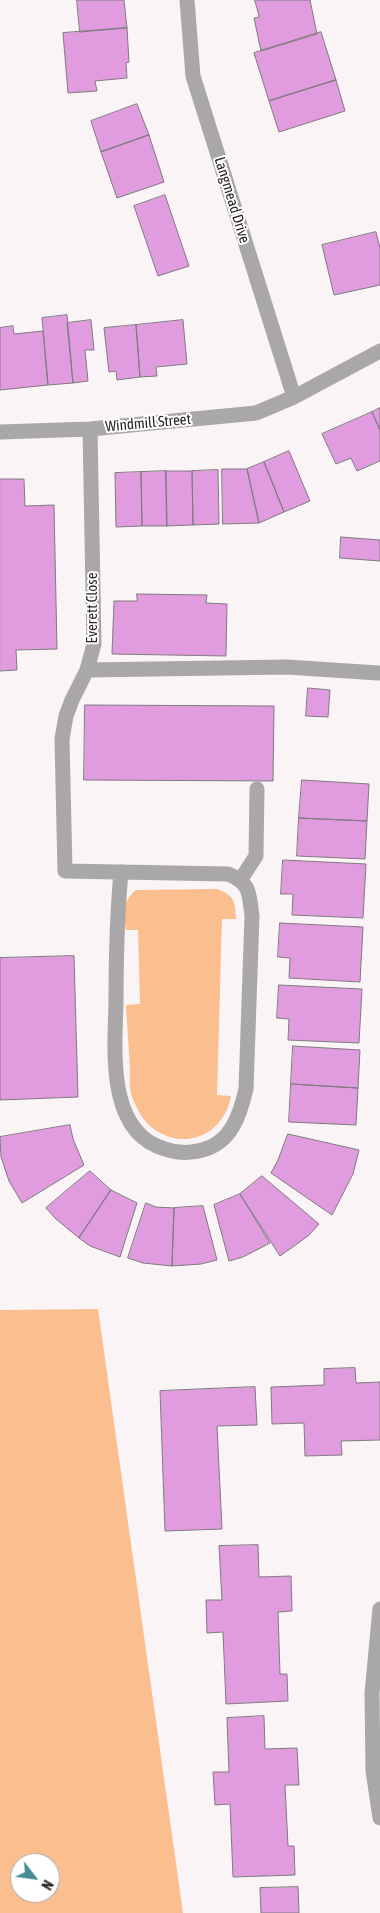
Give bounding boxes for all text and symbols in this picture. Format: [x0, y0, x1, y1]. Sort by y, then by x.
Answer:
street label: Langmead Drive [210, 155, 254, 245]
street label: Windmill Street [104, 410, 192, 436]
street label: Everett Close [83, 573, 101, 643]
north arrow [10, 1853, 60, 1903]
text: N [38, 1877, 56, 1893]

